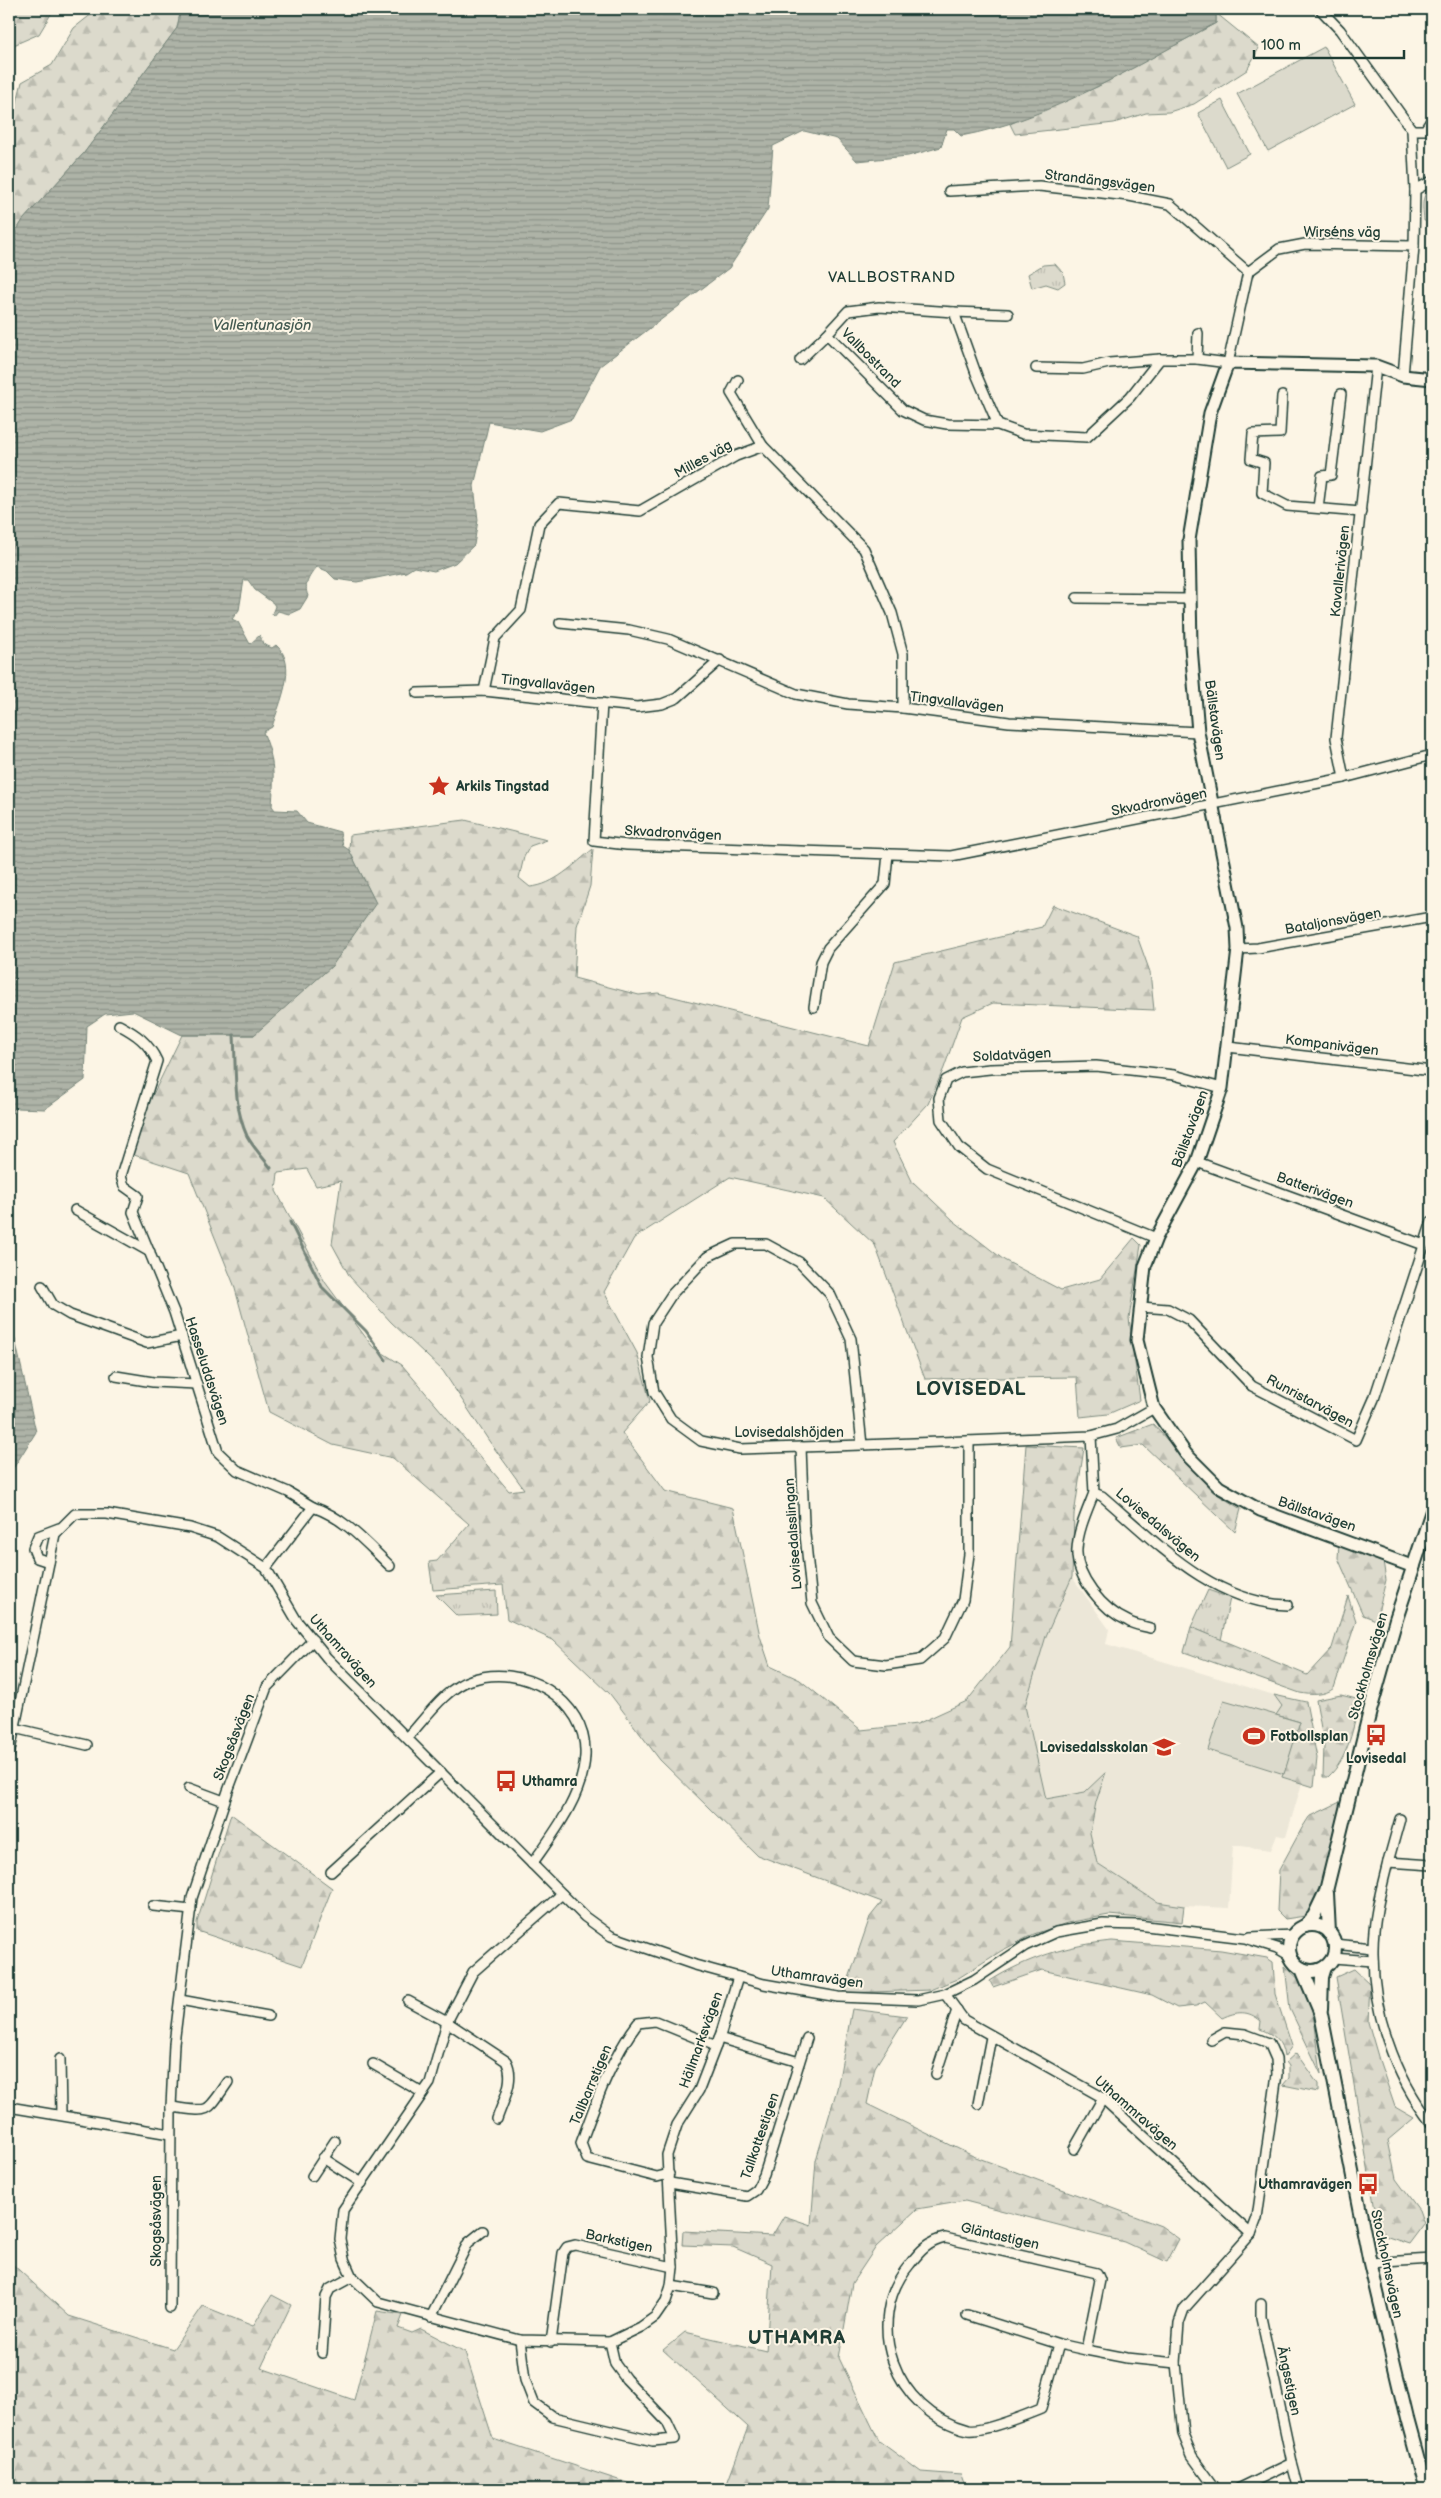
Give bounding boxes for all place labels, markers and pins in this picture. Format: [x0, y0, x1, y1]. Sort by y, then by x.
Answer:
place icon: Arkils Tingstad [426, 773, 452, 799]
place label: Arkils Tingstad [455, 778, 549, 795]
bus stop icon: Lovisedal [1363, 1722, 1389, 1748]
sports icon: Fotbollsplan [1241, 1723, 1267, 1749]
place label: Fotbollsplan [1270, 1728, 1348, 1745]
school or university icon: Lovisedalsskolan [1151, 1734, 1177, 1760]
place label: Lovisedalsskolan [1039, 1739, 1148, 1756]
place label: Lovisedal [1346, 1750, 1406, 1767]
bus stop icon: Uthamra [493, 1768, 519, 1794]
place label: Uthamra [522, 1773, 578, 1790]
bus stop icon: Uthamravägen [1355, 2171, 1381, 2197]
place label: Uthamravägen [1258, 2176, 1352, 2193]

